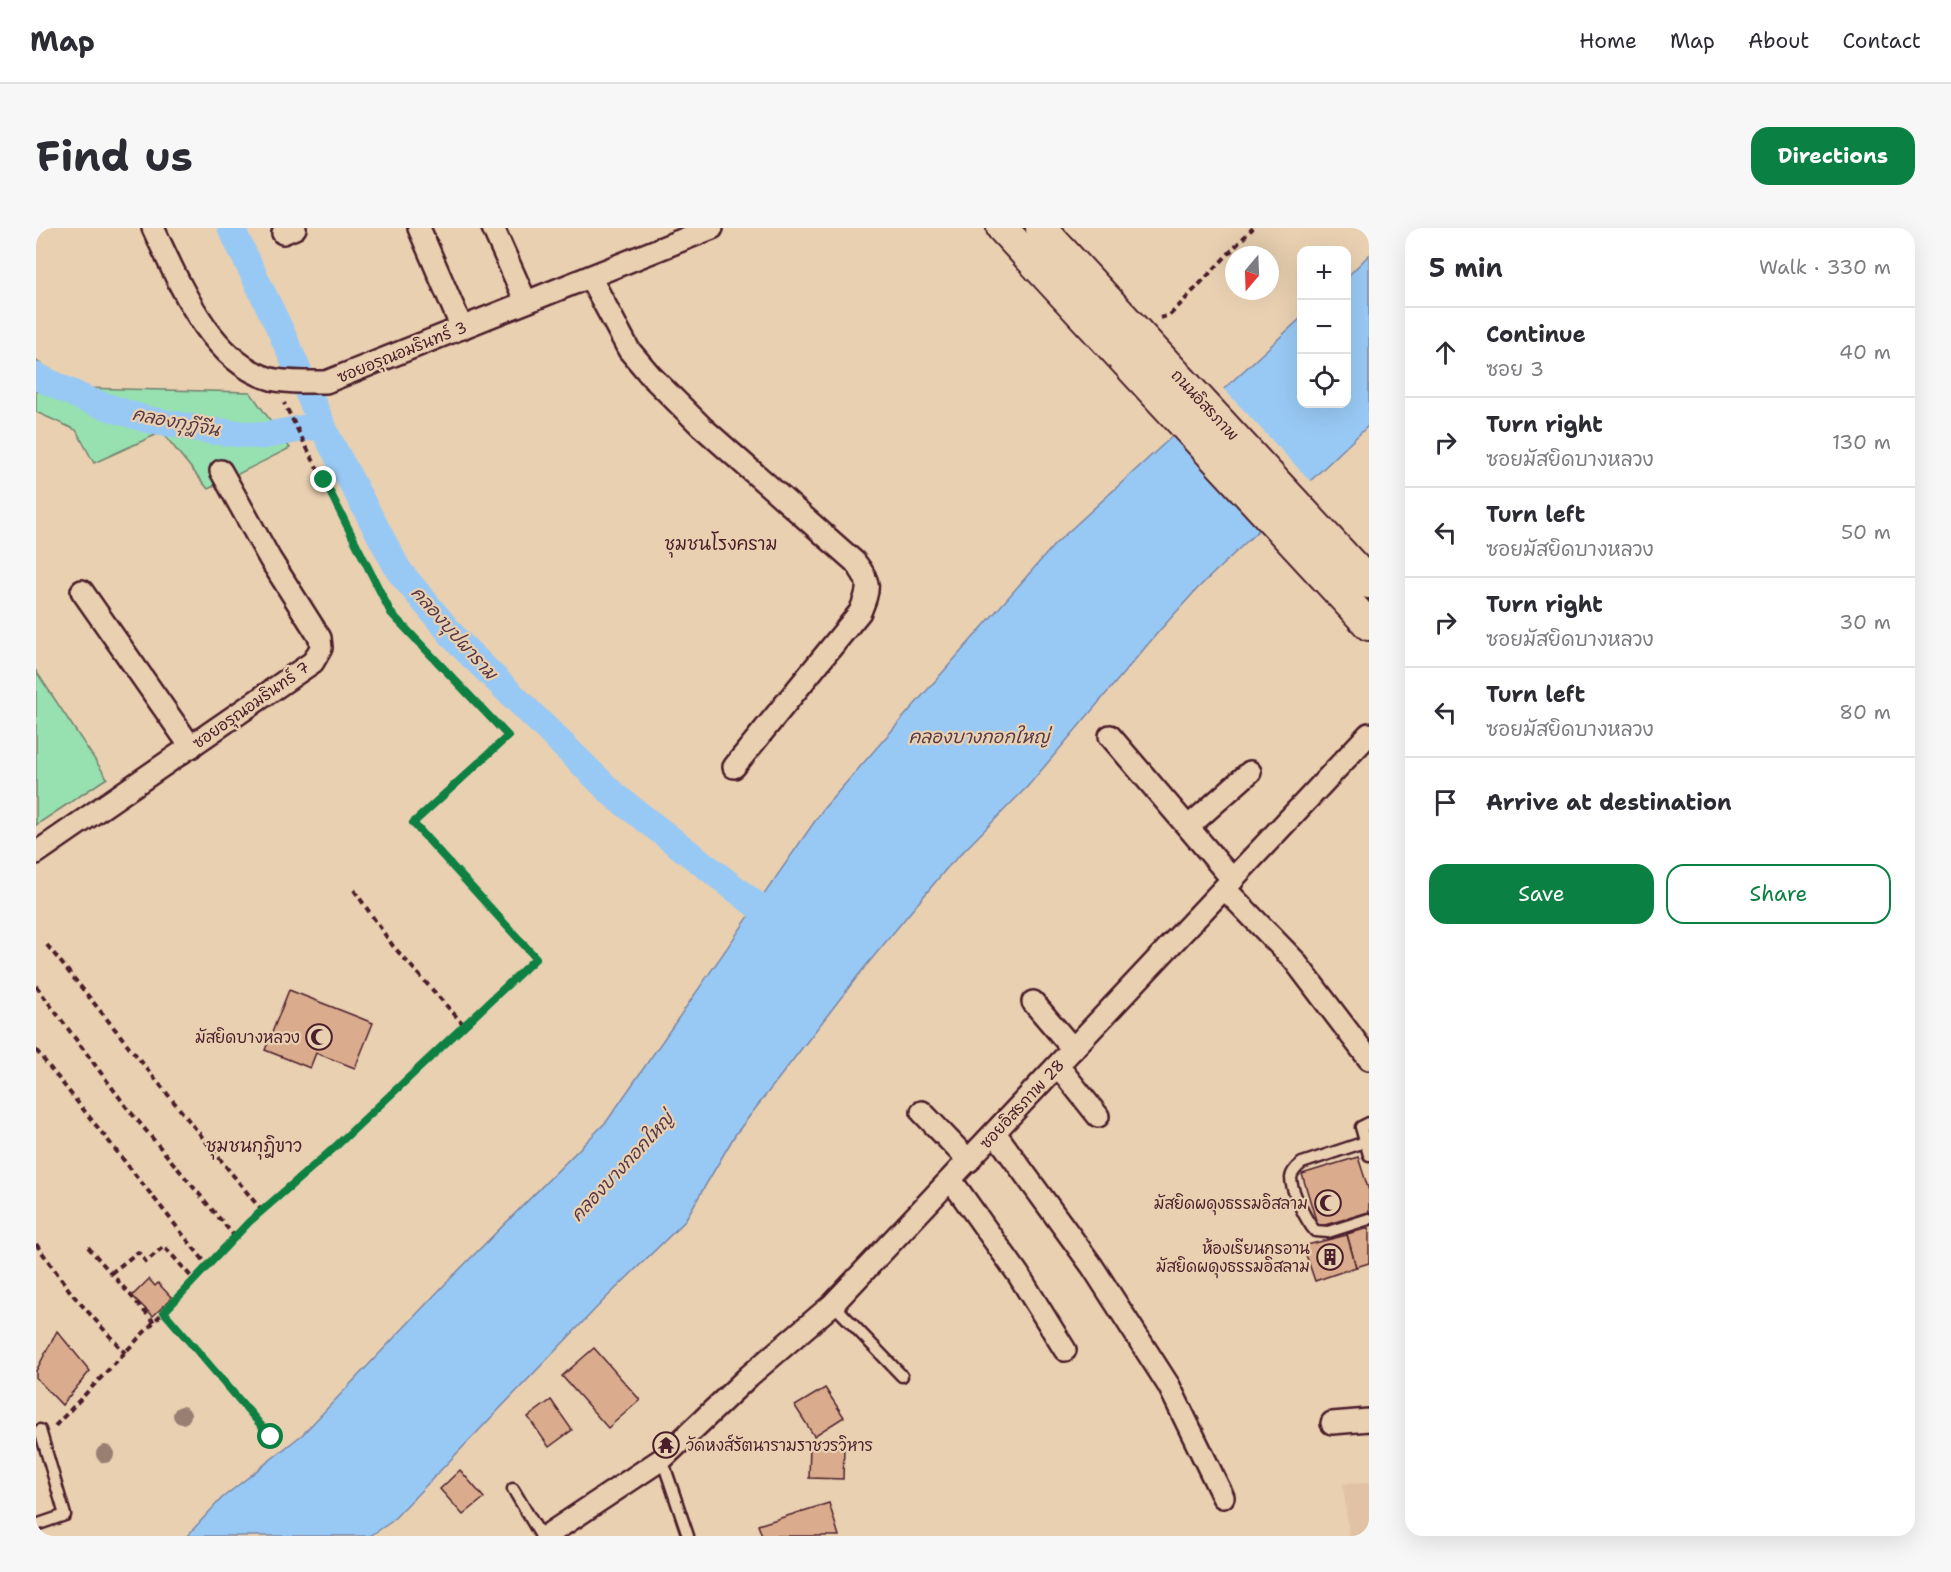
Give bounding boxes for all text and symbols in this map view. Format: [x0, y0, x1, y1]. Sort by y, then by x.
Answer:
text: Map [30, 22, 95, 60]
text: Home [1579, 27, 1637, 55]
text: Map [1670, 27, 1715, 55]
text: About [1748, 27, 1809, 55]
text: Contact [1842, 27, 1921, 55]
button: Directions [1751, 127, 1915, 185]
text: Find us [36, 128, 193, 184]
north arrow [1225, 246, 1279, 300]
map controls [1297, 246, 1351, 408]
button: + [1297, 246, 1351, 300]
text: 5 min [1429, 250, 1503, 285]
text: Walk · 330 m [1759, 254, 1891, 280]
button: − [1297, 300, 1351, 354]
street label: ซอยอรุณอมรินทร์ 3 [334, 315, 471, 389]
text: Continue [1486, 320, 1586, 349]
icon: ahead [1429, 336, 1462, 369]
text: 40 m [1839, 339, 1891, 365]
button: locate [1297, 354, 1351, 408]
text: ซอย 3 [1486, 356, 1544, 382]
street label: ถนนอิสรภาพ [1167, 365, 1243, 445]
water label: คลองกุฎีจีน [130, 402, 223, 443]
text: Turn right [1486, 410, 1603, 439]
icon: right [1429, 426, 1462, 459]
text: 130 m [1832, 429, 1891, 455]
text: ซอยมัสยิดบางหลวง [1486, 446, 1654, 472]
route end [310, 466, 336, 492]
text: Turn left [1486, 500, 1585, 529]
icon: left [1429, 516, 1462, 549]
text: 50 m [1841, 519, 1891, 545]
district label: ชุมชนโรงคราม [664, 531, 778, 558]
text: ซอยมัสยิดบางหลวง [1486, 536, 1654, 562]
water label: คลองบุปผาราม [405, 581, 504, 687]
text: Turn right [1486, 590, 1603, 619]
icon: right [1429, 606, 1462, 639]
text: 30 m [1839, 609, 1891, 635]
text: ซอยมัสยิดบางหลวง [1486, 626, 1654, 652]
street label: ซอยอรุณอมรินทร์ 7 [188, 656, 315, 755]
text: Turn left [1486, 680, 1585, 709]
icon: left [1429, 696, 1462, 729]
text: 80 m [1839, 699, 1891, 725]
text: ซอยมัสยิดบางหลวง [1486, 716, 1654, 742]
water label: คลองบางกอกใหญ่ [909, 725, 1052, 749]
icon: arrive [1429, 786, 1462, 819]
text: Arrive at destination [1486, 788, 1732, 817]
button: Save [1429, 864, 1654, 924]
button: Share [1666, 864, 1891, 924]
mosque icon: มัสยิดบางหลวง [304, 1022, 334, 1052]
place label: มัสยิดบางหลวง [195, 1027, 300, 1048]
street label: ซอยอิสรภาพ 28 [975, 1055, 1069, 1153]
water label: คลองบางกอกใหญ่ [565, 1105, 681, 1227]
district label: ชุมชนกุฎิขาว [206, 1134, 302, 1160]
mosque icon: มัสยิดผดุงธรรมอิสลาม [1313, 1188, 1343, 1218]
place label: มัสยิดผดุงธรรมอิสลาม [1154, 1193, 1308, 1216]
place label: ห้องเรียนกุรอาน มัสยิดผดุงธรรมอิสลาม [1156, 1238, 1310, 1279]
building icon: ห้องเรียนกุรอาน มัสยิดผดุงธรรมอิสลาม [1315, 1242, 1345, 1272]
route start [257, 1423, 283, 1449]
temple icon: วัดหงส์รัตนารามราชวรวิหาร [651, 1430, 681, 1460]
place label: วัดหงส์รัตนารามราชวรวิหาร [686, 1434, 873, 1456]

